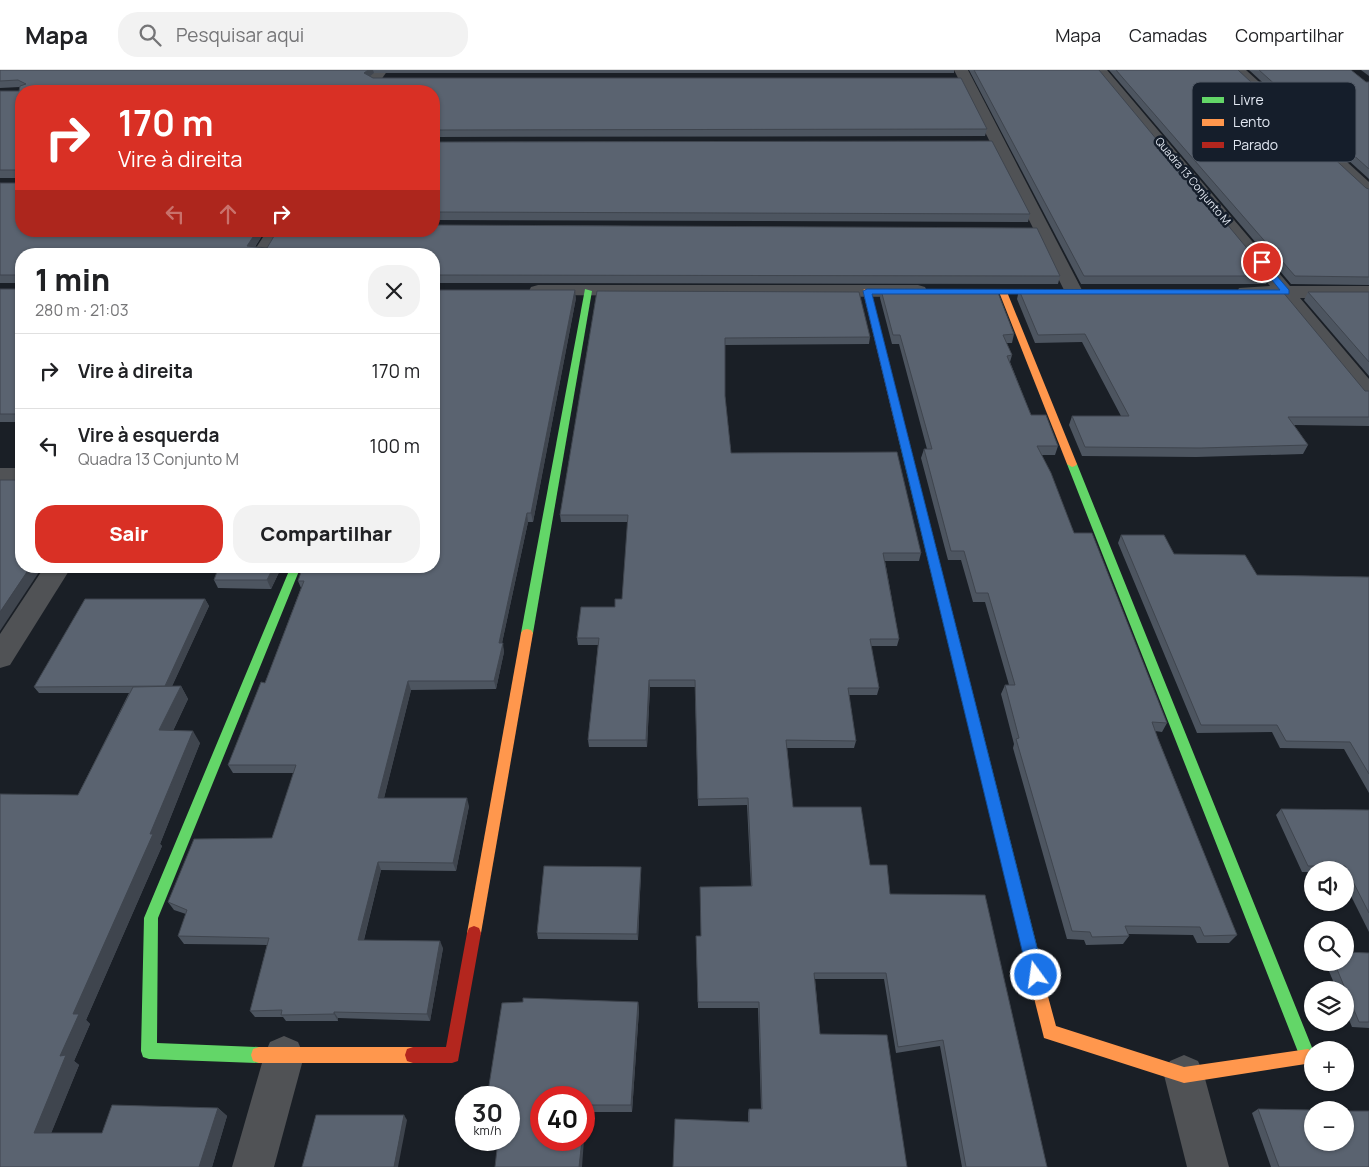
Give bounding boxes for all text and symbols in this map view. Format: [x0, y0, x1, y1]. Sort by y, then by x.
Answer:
search box [118, 12, 468, 57]
text: Mapa [25, 18, 88, 51]
icon: search [136, 21, 164, 49]
text: Pesquisar aqui [176, 22, 304, 48]
text: Mapa [1055, 23, 1101, 47]
text: Camadas [1129, 23, 1207, 47]
text: Compartilhar [1235, 23, 1344, 47]
legend [1192, 82, 1356, 162]
text: Livre [1233, 90, 1264, 109]
text: 170 m [118, 99, 214, 147]
icon: right [35, 105, 100, 170]
text: Lento [1233, 112, 1270, 131]
street label: Quadra 13 Conjunto M [1152, 133, 1235, 228]
text: Parado [1233, 135, 1278, 154]
text: Vire à direita [118, 144, 242, 174]
icon: left [161, 200, 189, 228]
icon: ahead [214, 200, 242, 228]
icon: right [267, 200, 295, 228]
pin [1241, 241, 1283, 283]
icon: arrive [1248, 248, 1276, 276]
text: 1 min [35, 259, 110, 300]
button: close [368, 265, 420, 317]
text: 280 m · 21:03 [35, 299, 129, 321]
icon: right [35, 357, 63, 385]
text: Vire à direita [78, 358, 193, 384]
text: 170 m [372, 358, 420, 384]
text: Vire à esquerda [78, 422, 219, 448]
icon: left [35, 432, 63, 460]
text: 100 m [369, 433, 420, 459]
text: Quadra 13 Conjunto M [78, 448, 239, 470]
button: Sair [35, 505, 223, 563]
button: Compartilhar [233, 505, 420, 563]
map controls [1304, 861, 1354, 1151]
button: sound [1304, 861, 1354, 911]
button: search [1304, 921, 1354, 971]
position arrow [1009, 948, 1061, 1000]
button: layers [1304, 981, 1354, 1031]
button: + [1304, 1041, 1354, 1091]
speed limit sign: 40 [530, 1086, 595, 1151]
text: 30 [472, 1095, 503, 1130]
button: − [1304, 1101, 1354, 1151]
text: km/h [474, 1122, 501, 1139]

